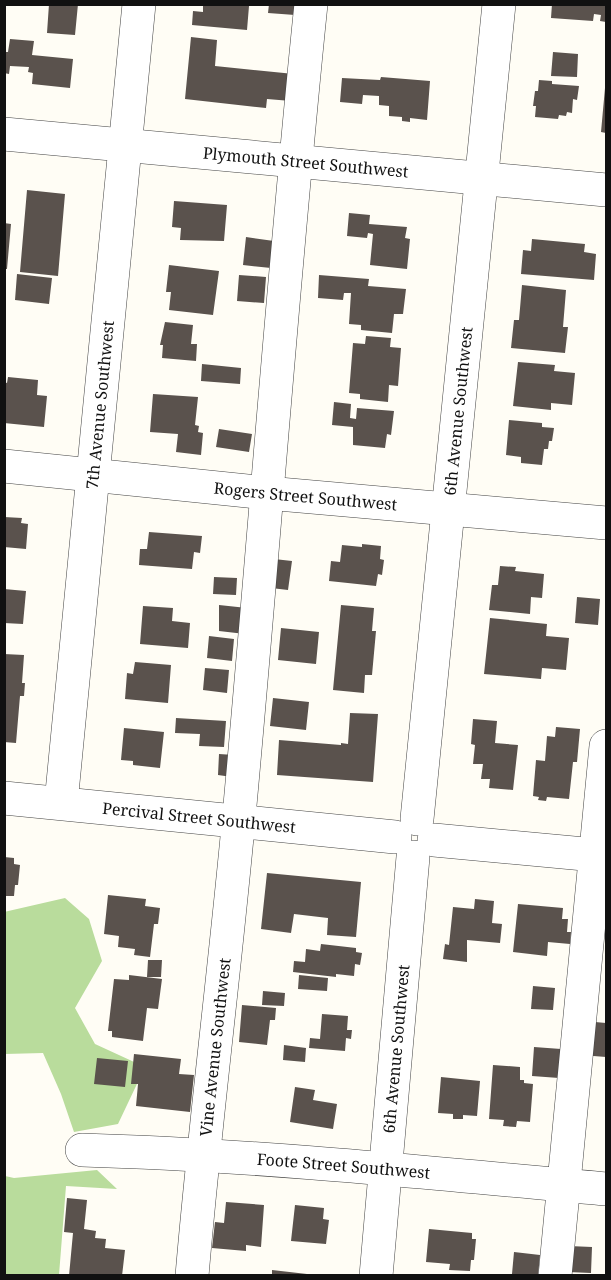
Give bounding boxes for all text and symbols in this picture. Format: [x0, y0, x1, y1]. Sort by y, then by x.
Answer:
street label: Plymouth Street Southwest [202, 142, 410, 183]
street label: 7th Avenue Southwest [81, 319, 119, 490]
street label: 6th Avenue Southwest [439, 325, 478, 496]
street label: Rogers Street Southwest [213, 477, 398, 515]
street label: Percival Street Southwest [101, 797, 297, 838]
street label: Vine Avenue Southwest [194, 956, 236, 1138]
street label: 6th Avenue Southwest [378, 963, 414, 1134]
street label: Foote Street Southwest [256, 1148, 431, 1184]

